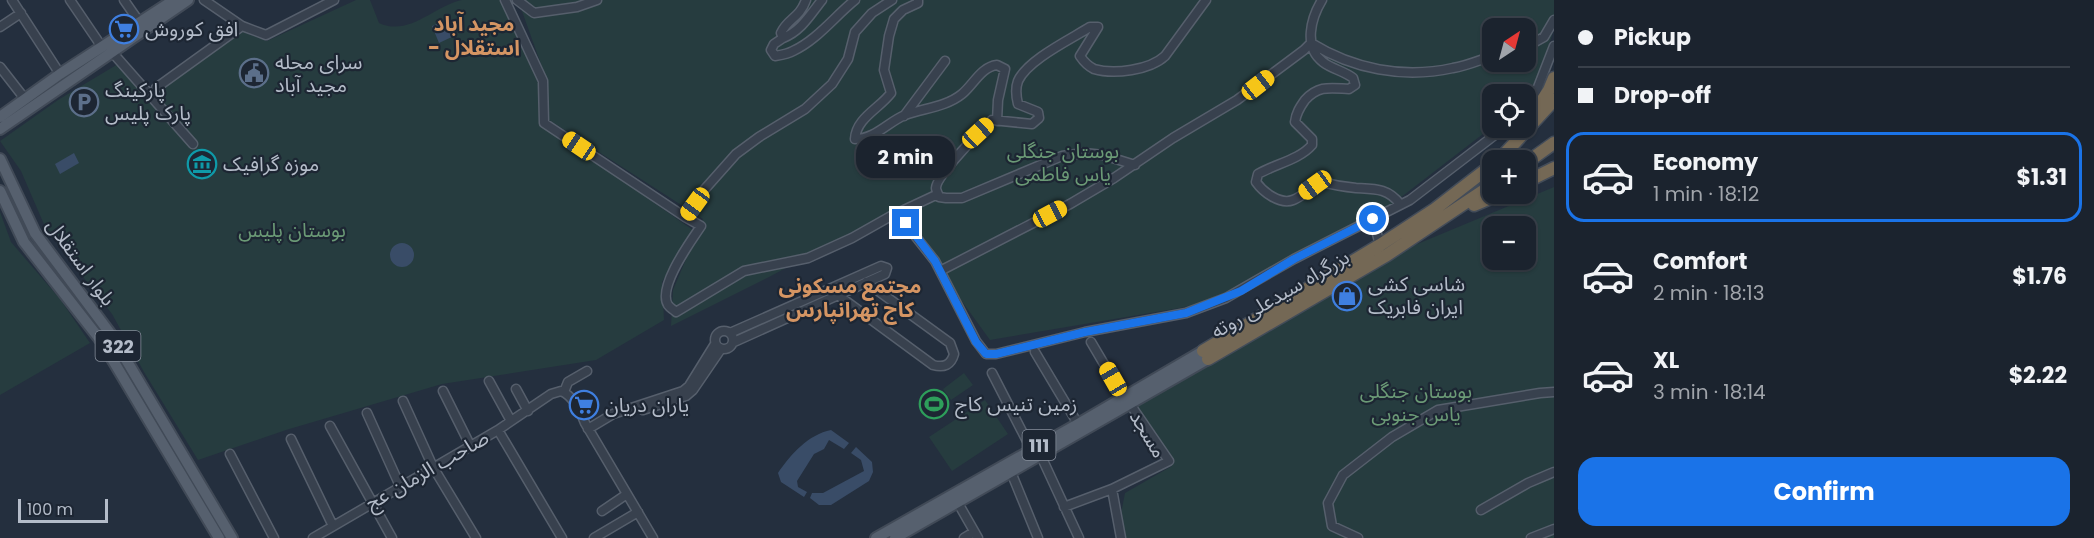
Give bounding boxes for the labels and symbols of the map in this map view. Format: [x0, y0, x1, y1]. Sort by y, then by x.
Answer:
district label: مجید آباد - استقلال [428, 9, 520, 62]
supermarket icon: افق کوروش [108, 13, 140, 45]
place label: افق کوروش [145, 15, 238, 43]
north arrow [1482, 18, 1536, 72]
place label: سرای محله مجید آباد [275, 48, 362, 99]
public building icon: سرای محله مجید آباد [238, 57, 270, 89]
car [1238, 67, 1278, 103]
place label: پارکینگ پارک پلیس [105, 76, 191, 127]
parking icon: پارکینگ پارک پلیس [68, 86, 100, 118]
car [959, 114, 997, 152]
car [559, 128, 599, 164]
callout: 2 min [856, 136, 956, 178]
park label: بوستان جنگلی یاس فاطمی [1007, 137, 1119, 188]
museum icon: موزه گرافیک [186, 148, 218, 180]
place label: موزه گرافیک [223, 150, 319, 178]
car [1295, 167, 1335, 203]
car [677, 184, 713, 224]
car [1030, 198, 1070, 230]
route start [1359, 205, 1386, 232]
route end [892, 209, 919, 236]
street label: بلوار استقلال [40, 213, 122, 311]
park label: بوستان پلیس [238, 216, 346, 244]
street label: بزرگراه سیدعلی روته [1206, 243, 1354, 345]
place label: شاسی کشی ایران فابریک [1368, 270, 1465, 321]
district label: مجتمع مسکونی کاج تهرانپارس [779, 271, 921, 325]
shop icon: شاسی کشی ایران فابریک [1331, 280, 1363, 312]
road number: 322 [96, 331, 140, 361]
car [1096, 359, 1130, 399]
park label: بوستان جنگلی یاس جنوبی [1360, 377, 1472, 428]
sports icon: زمین تنیس کاج [918, 388, 950, 420]
supermarket icon: یاران دریان [568, 389, 600, 421]
place label: زمین تنیس کاج [955, 390, 1077, 419]
place label: یاران دریان [605, 391, 689, 419]
street label: مسجد [1123, 405, 1173, 463]
street label: صاحب الزمان عج [360, 423, 494, 518]
road number: 111 [1022, 430, 1056, 460]
scale bar [18, 496, 108, 524]

